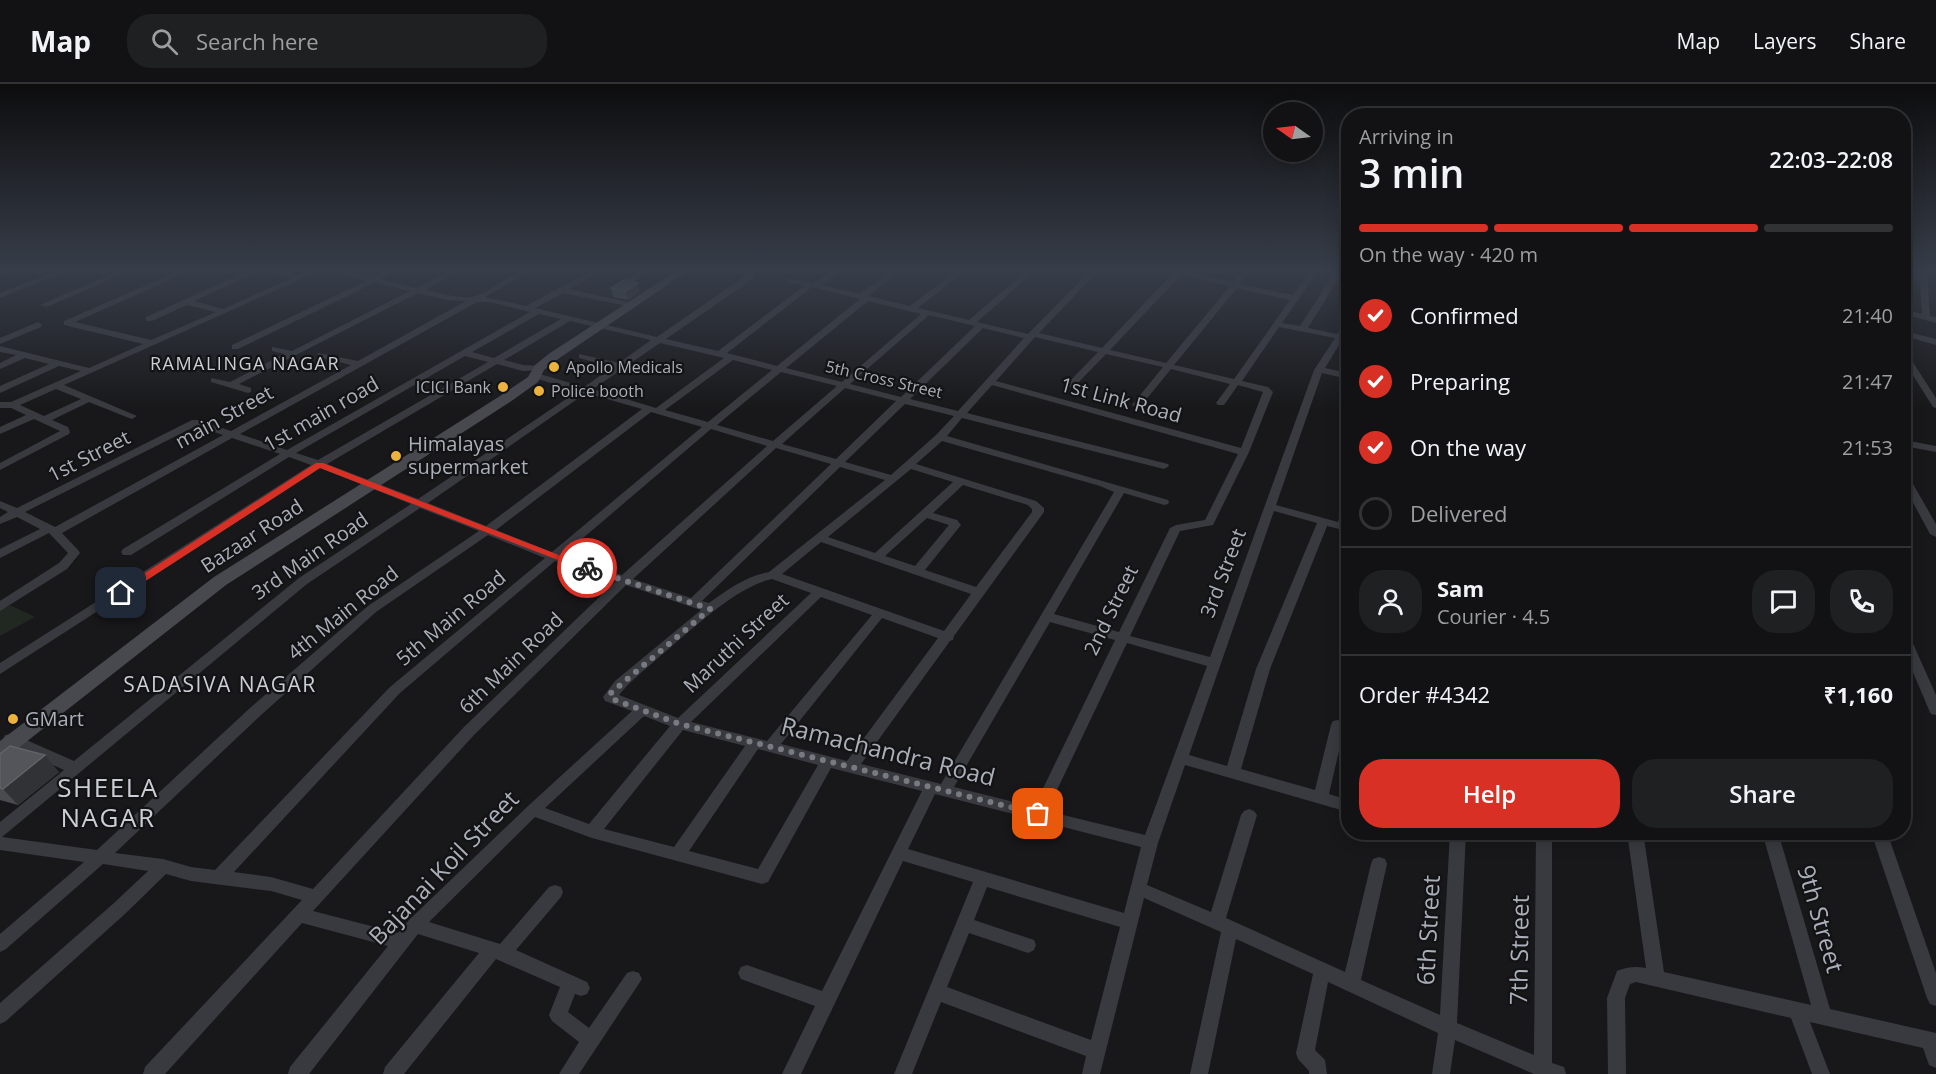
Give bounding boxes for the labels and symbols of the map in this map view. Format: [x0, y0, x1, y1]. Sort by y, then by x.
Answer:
north arrow [1263, 102, 1323, 162]
district label: RAMALINGA NAGAR [150, 351, 340, 375]
street label: 5th Cross Street [823, 355, 945, 403]
place label: Apollo Medicals [566, 356, 683, 378]
marker: Apollo Medicals [547, 360, 561, 374]
street label: 1st main road [258, 370, 383, 458]
street label: 1st Link Road [1058, 370, 1185, 429]
place label: ICICI Bank [416, 376, 492, 398]
street label: main Street [170, 379, 278, 455]
marker: ICICI Bank [496, 380, 510, 394]
place label: Police booth [551, 380, 644, 402]
marker: Police booth [532, 384, 546, 398]
street label: 1st Street [43, 423, 135, 488]
place label: Himalayas supermarket [408, 430, 528, 480]
marker: Himalayas supermarket [389, 449, 403, 463]
street label: Bazaar Road [195, 492, 308, 579]
street label: 3rd Main Road [246, 505, 373, 606]
street label: 3rd Street [1193, 525, 1252, 621]
courier [557, 538, 617, 598]
street label: 4th Main Road [282, 560, 404, 666]
street label: 2nd Street [1077, 560, 1144, 659]
street label: 5th Main Road [390, 564, 511, 671]
pin [95, 567, 146, 618]
street label: Maruthi Street [677, 587, 794, 699]
street label: 6th Main Road [453, 606, 569, 719]
district label: SADASIVA NAGAR [123, 670, 317, 698]
place label: GMart [25, 705, 84, 732]
street label: Ramachandra Road [778, 708, 999, 793]
marker: GMart [6, 712, 20, 726]
district label: SHEELA NAGAR [57, 769, 159, 835]
street label: Bajanai Koil Street [361, 782, 525, 951]
pin [1012, 788, 1063, 839]
street label: 9th Street [1790, 861, 1852, 976]
street label: 6th Street [1408, 874, 1447, 986]
street label: 7th Street [1501, 895, 1536, 1005]

